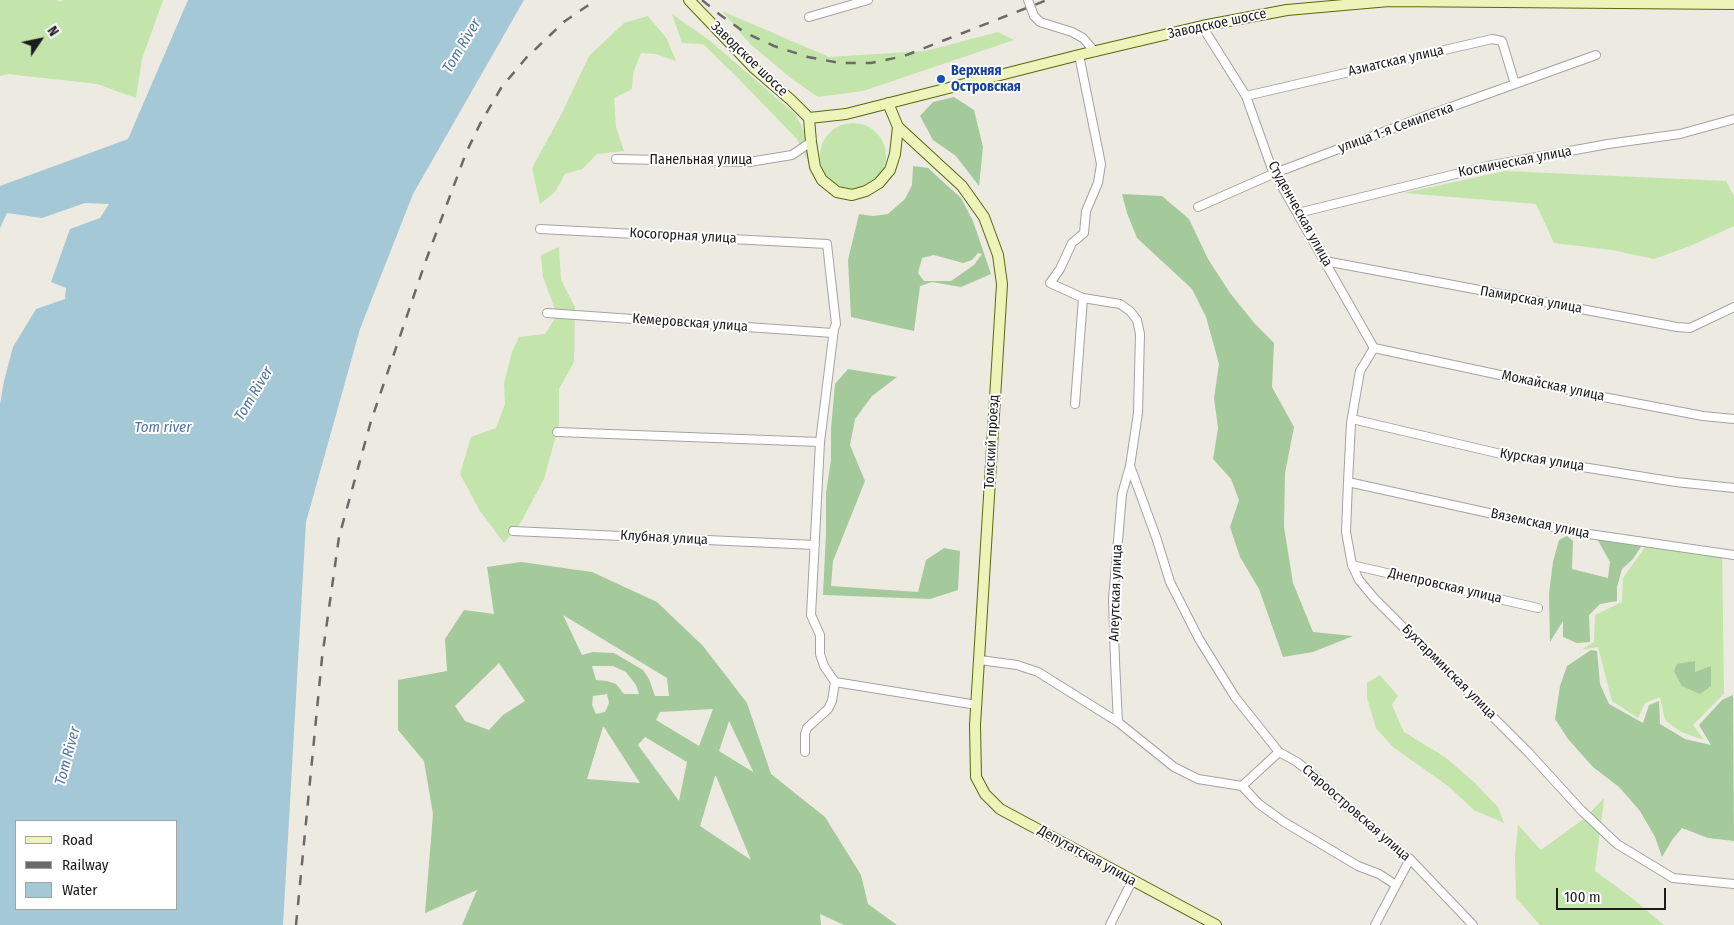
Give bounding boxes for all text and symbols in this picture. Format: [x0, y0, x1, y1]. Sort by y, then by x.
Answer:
street label: Заводское шоссе [1166, 5, 1268, 43]
north arrow [15, 15, 65, 65]
water label: Tom River [439, 16, 485, 76]
street label: Заводское шоссе [707, 18, 791, 100]
text: N [43, 23, 62, 40]
street label: Азиатская улица [1347, 42, 1445, 80]
place label: Верхняя Островская [951, 63, 1021, 95]
marker: Верхняя Островская [935, 73, 947, 85]
street label: улица 1-я Семилетка [1336, 99, 1456, 157]
street label: Космическая улица [1457, 143, 1573, 181]
street label: Панельная улица [650, 152, 752, 168]
street label: Студенческая улица [1264, 158, 1336, 270]
street label: Косогорная улица [629, 225, 737, 247]
street label: Памирская улица [1479, 283, 1583, 317]
street label: Кемеровская улица [632, 311, 748, 335]
water label: Tom River [231, 364, 277, 424]
street label: Можайская улица [1500, 367, 1606, 405]
street label: Томский проезд [981, 394, 1003, 490]
water label: Tom river [135, 419, 191, 437]
street label: Курская улица [1498, 445, 1586, 475]
street label: Вяземская улица [1489, 505, 1591, 543]
street label: Клубная улица [620, 527, 708, 549]
street label: Алеутская улица [1106, 544, 1126, 642]
street label: Днепровская улица [1387, 565, 1503, 607]
street label: Бухтарминская улица [1398, 621, 1500, 723]
water label: Tom River [52, 725, 84, 787]
street label: Староостровская улица [1298, 761, 1414, 865]
legend [15, 820, 178, 910]
street label: Депутатская улица [1035, 822, 1139, 890]
text: Road [62, 831, 93, 849]
text: Railway [62, 856, 109, 874]
scale bar [1559, 878, 1669, 910]
text: Water [62, 881, 97, 899]
text: 100 m [1564, 888, 1601, 906]

